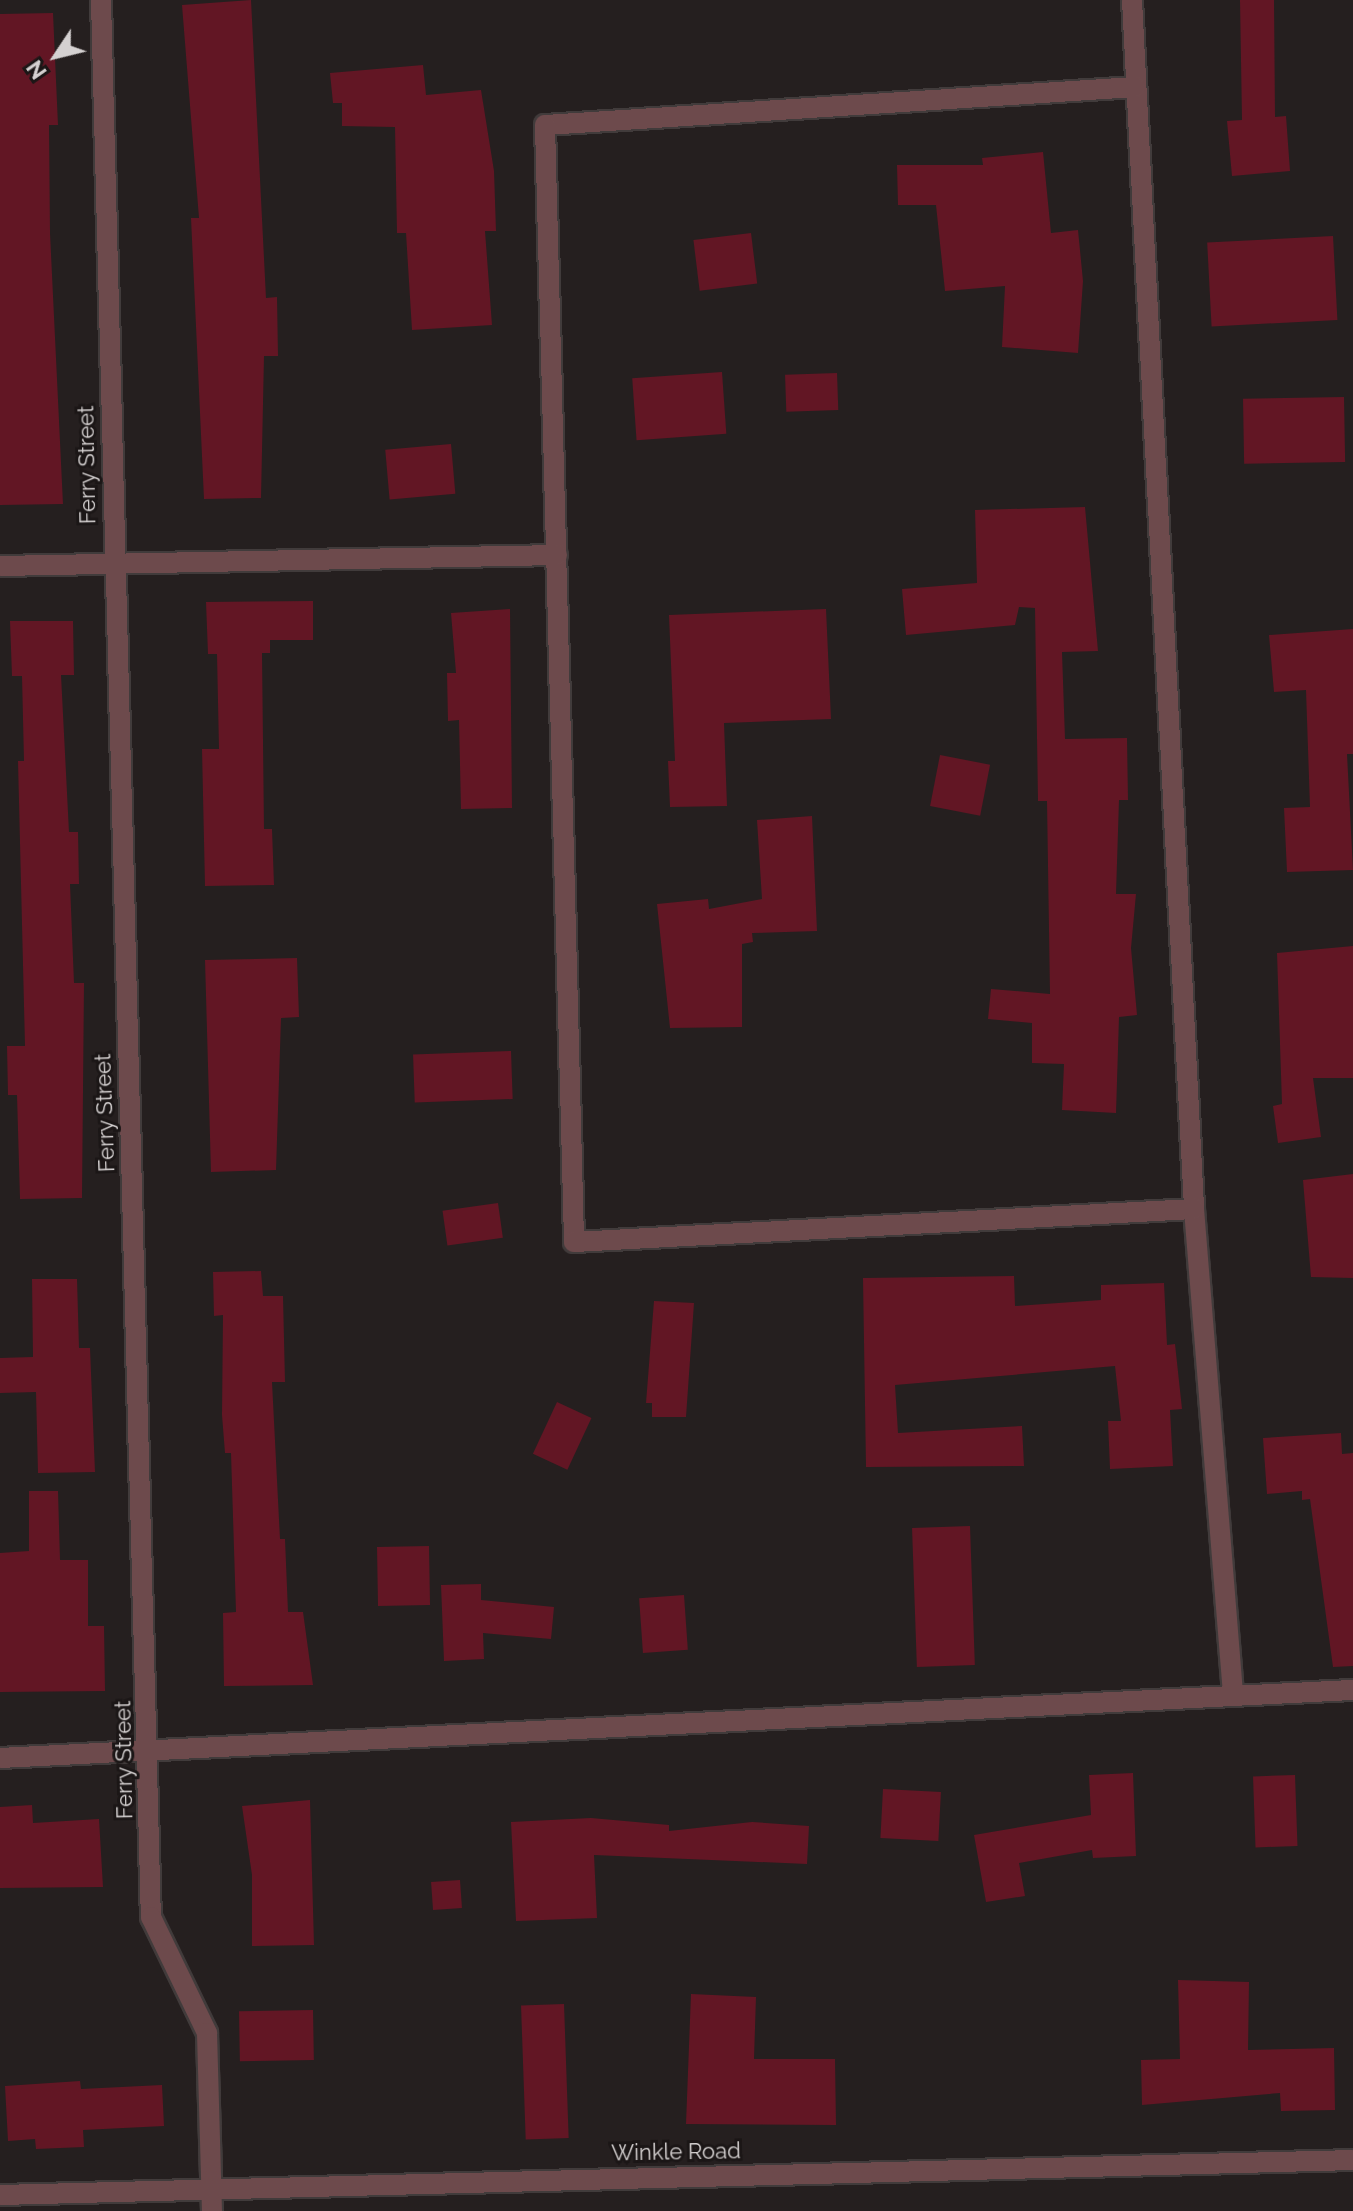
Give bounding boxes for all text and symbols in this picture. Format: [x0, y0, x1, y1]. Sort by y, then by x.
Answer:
north arrow [16, 16, 96, 96]
text: N [21, 55, 52, 84]
street label: Ferry Street [73, 405, 101, 525]
street label: Ferry Street [90, 1053, 120, 1173]
street label: Ferry Street [110, 1700, 138, 1820]
street label: Winkle Road [611, 2138, 741, 2166]

